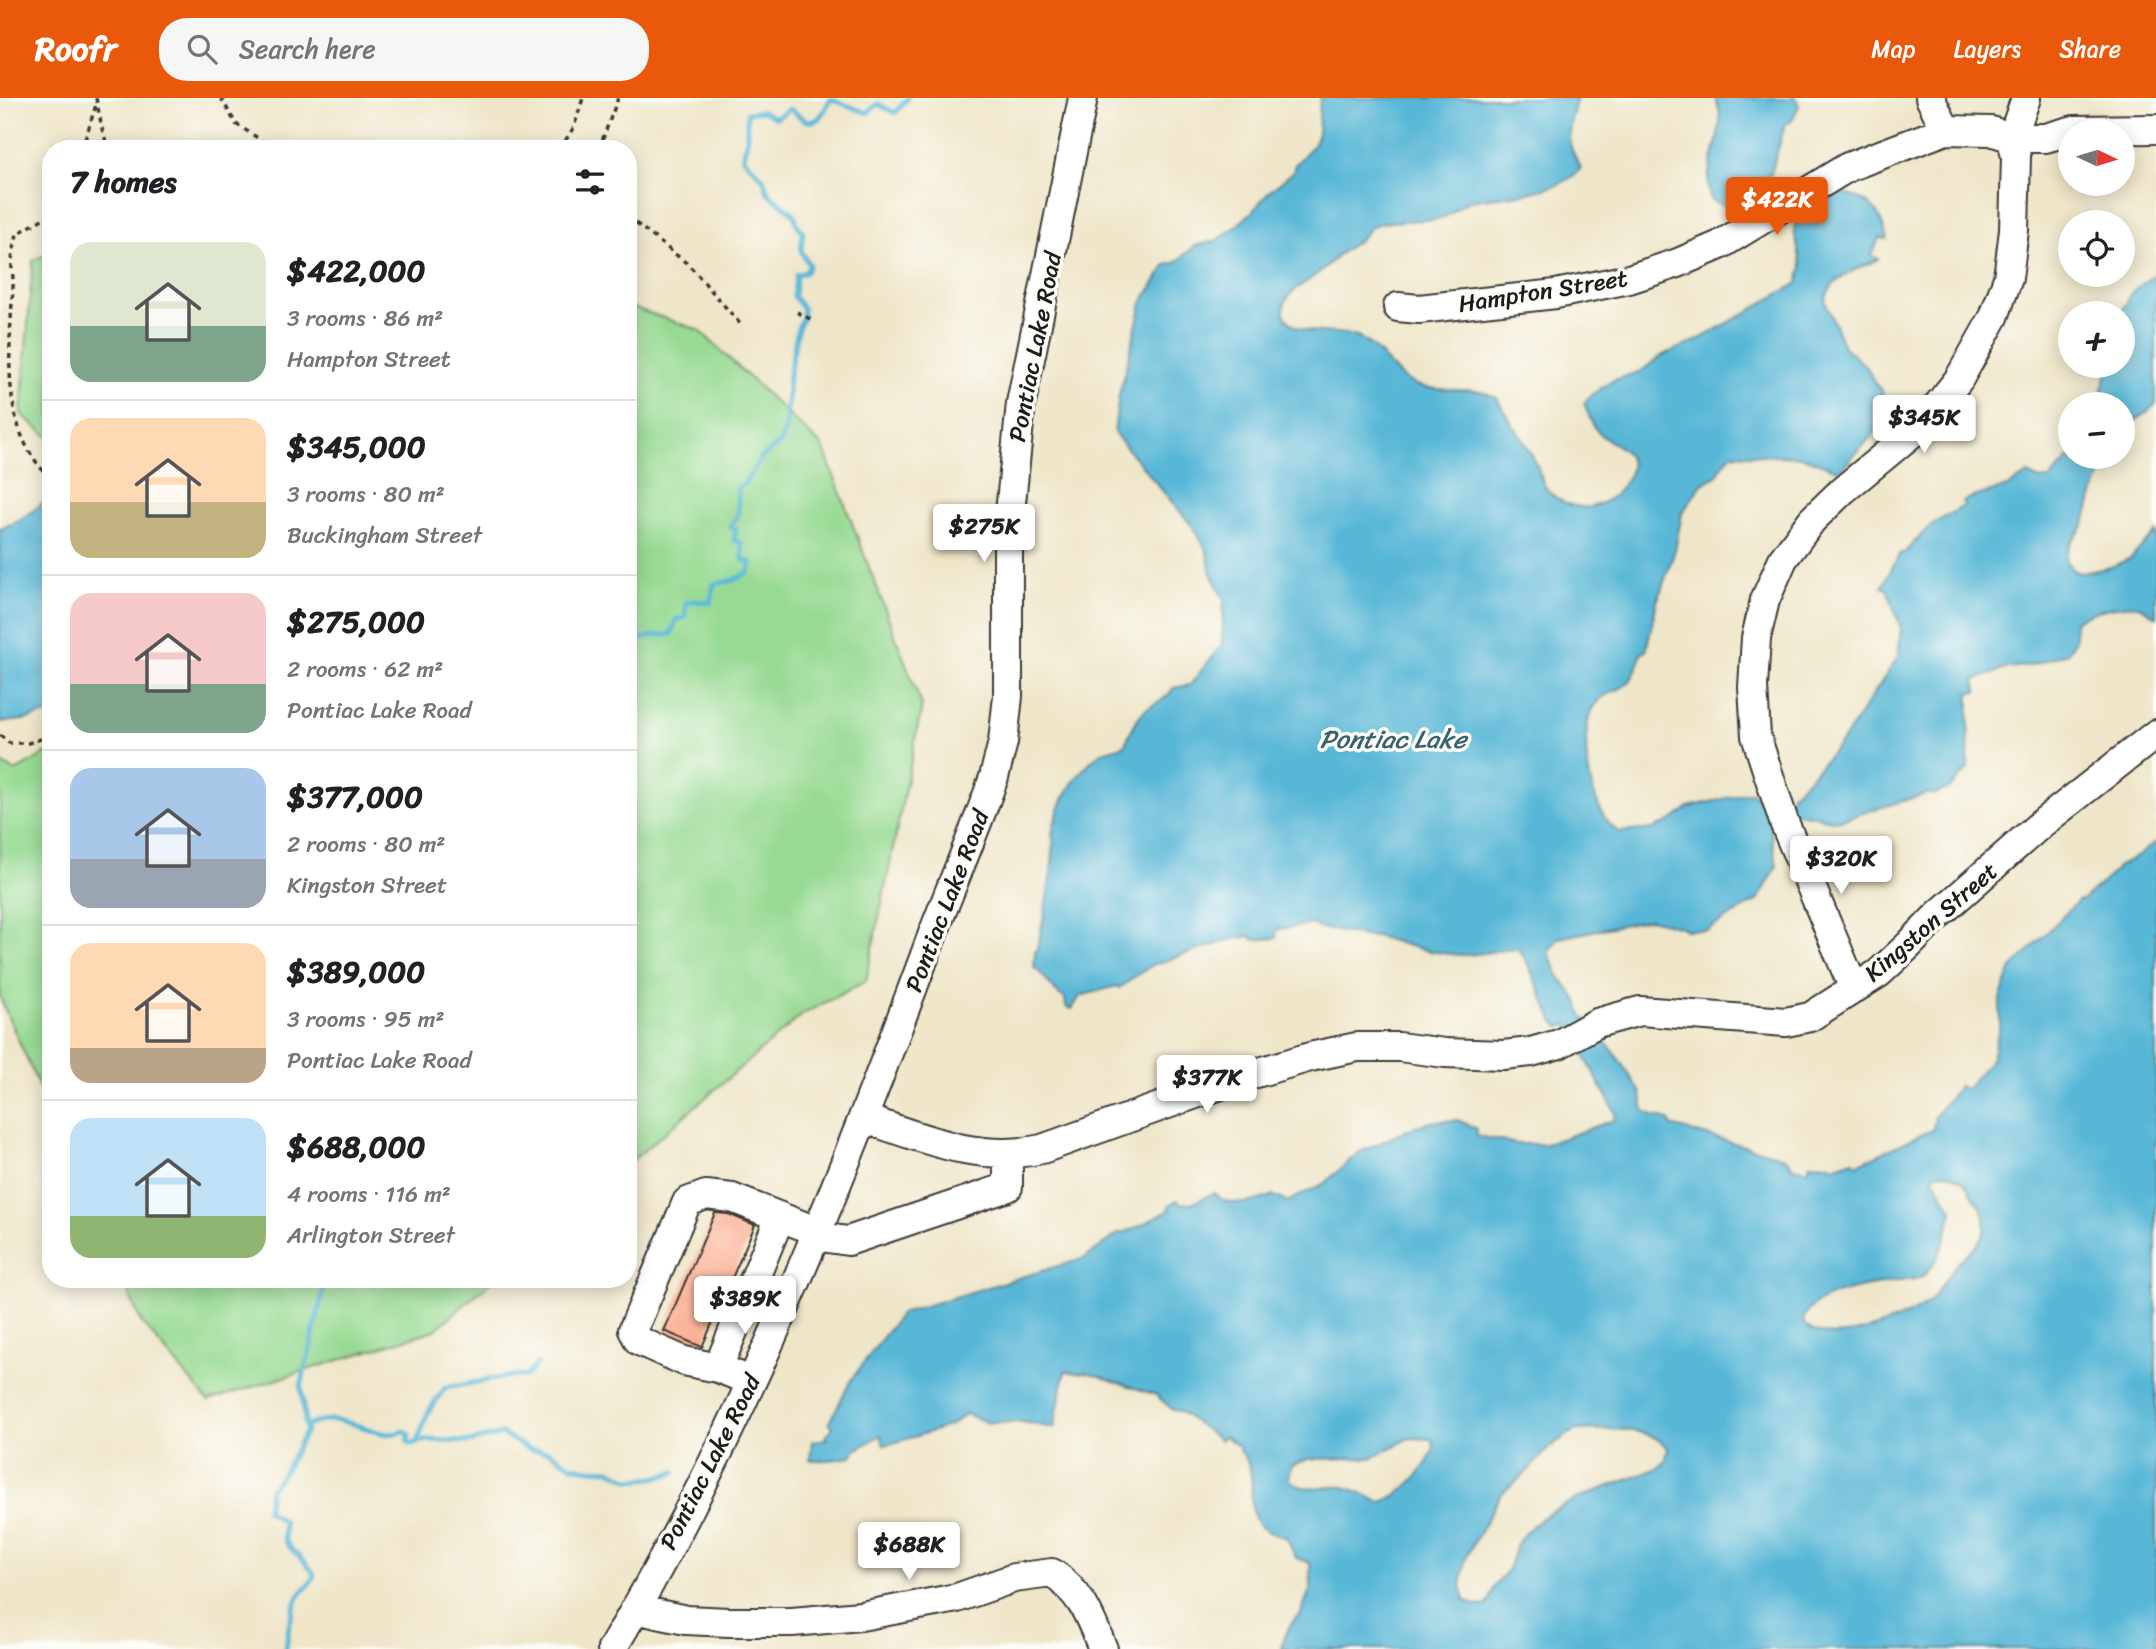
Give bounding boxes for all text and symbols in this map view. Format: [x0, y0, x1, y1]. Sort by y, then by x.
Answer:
search box [159, 18, 649, 81]
text: Roofr [35, 20, 117, 78]
text: Search here [239, 26, 376, 72]
text: Map [1871, 28, 1916, 70]
text: Layers [1954, 28, 2021, 70]
text: Share [2059, 28, 2121, 70]
icon: search [183, 30, 221, 68]
north arrow [2058, 119, 2135, 196]
map controls [2058, 119, 2135, 469]
text: 7 homes [70, 155, 177, 209]
icon: filters [571, 163, 609, 201]
pin: $422K [1728, 178, 1826, 237]
text: $422K [1742, 179, 1812, 220]
button: locate [2058, 210, 2135, 287]
text: $422,000 [287, 244, 426, 298]
street label: Pontiac Lake Road [996, 247, 1074, 446]
street label: Hampton Street [1455, 257, 1631, 325]
icon: home [126, 270, 210, 354]
text: 3 rooms · 86 m² [287, 298, 443, 339]
button: + [2058, 301, 2135, 378]
text: Hampton Street [287, 339, 451, 380]
button: − [2058, 392, 2135, 469]
pin: $345K [1875, 396, 1973, 455]
text: $345K [1889, 397, 1959, 438]
text: $345,000 [287, 420, 426, 474]
icon: home [126, 446, 210, 530]
text: 3 rooms · 80 m² [287, 474, 445, 515]
pin: $275K [935, 504, 1033, 564]
text: $275K [949, 506, 1019, 547]
text: Buckingham Street [287, 515, 482, 556]
text: $275,000 [287, 595, 425, 649]
icon: home [126, 621, 210, 705]
text: 2 rooms · 62 m² [287, 649, 443, 690]
text: Pontiac Lake Road [287, 690, 472, 731]
water label: Pontiac Lake [1320, 716, 1469, 762]
text: $377,000 [287, 770, 423, 824]
icon: home [126, 796, 210, 880]
street label: Pontiac Lake Road [893, 802, 1002, 998]
text: 2 rooms · 80 m² [287, 824, 445, 865]
pin: $320K [1792, 836, 1890, 896]
text: $320K [1806, 838, 1876, 879]
street label: Kingston Street [1854, 851, 2008, 993]
text: Kingston Street [287, 865, 447, 906]
text: $389,000 [287, 945, 425, 999]
icon: home [126, 971, 210, 1055]
text: 3 rooms · 95 m² [287, 999, 444, 1040]
text: Pontiac Lake Road [287, 1040, 472, 1081]
pin: $377K [1158, 1056, 1256, 1115]
text: $377K [1173, 1057, 1241, 1098]
text: $688,000 [287, 1120, 425, 1174]
icon: home [126, 1146, 210, 1230]
text: 4 rooms · 116 m² [287, 1174, 451, 1215]
text: Arlington Street [287, 1215, 455, 1256]
pin: $389K [696, 1276, 794, 1336]
text: $389K [710, 1278, 780, 1319]
street label: Pontiac Lake Road [648, 1365, 773, 1557]
pin: $688K [860, 1522, 958, 1582]
text: $688K [874, 1524, 944, 1565]

